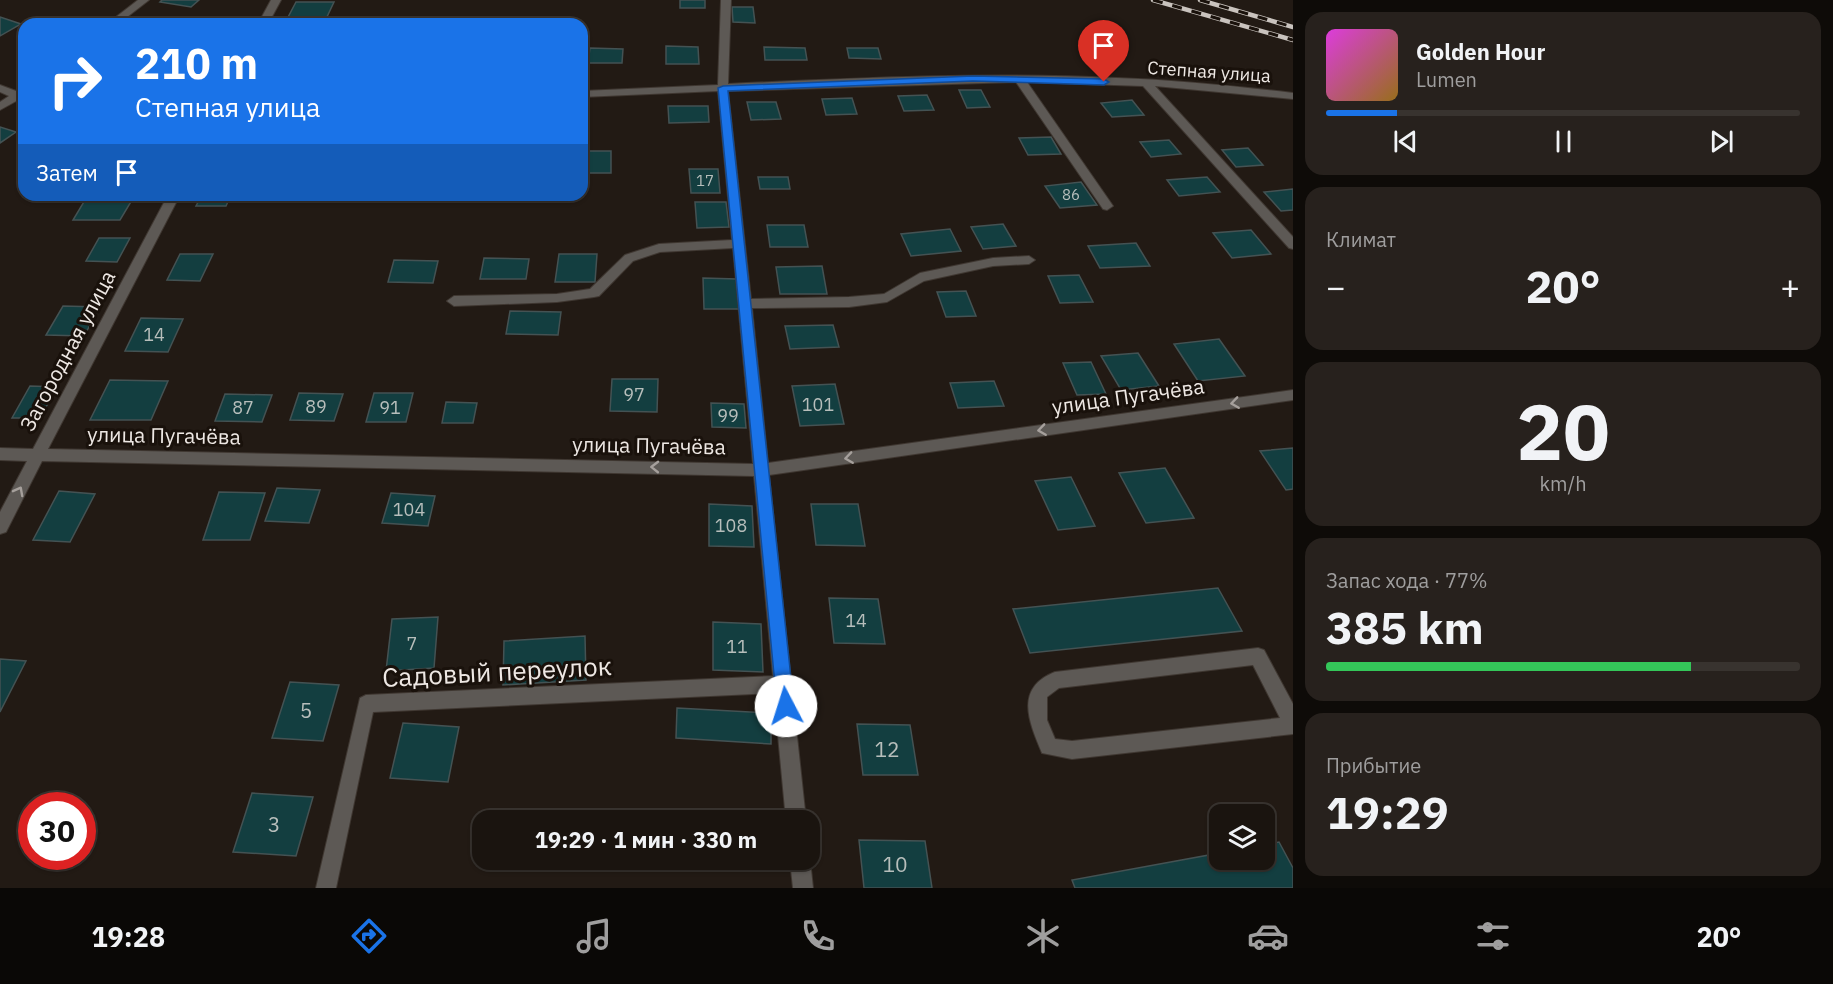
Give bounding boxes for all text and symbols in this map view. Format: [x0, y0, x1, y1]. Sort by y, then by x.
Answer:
pin [1078, 20, 1129, 82]
icon: arrive [1087, 29, 1120, 62]
text: 210 m [135, 36, 258, 91]
text: Golden Hour [1416, 37, 1545, 66]
icon: right [36, 42, 114, 120]
street label: Степная улица [1147, 56, 1272, 87]
text: Lumen [1416, 66, 1477, 93]
text: Степная улица [135, 89, 320, 124]
icon: previous [1389, 125, 1422, 158]
icon: pause [1547, 125, 1580, 158]
icon: next [1705, 125, 1738, 158]
icon: arrive [110, 156, 143, 189]
text: Затем [36, 158, 98, 187]
house number: 17 [696, 171, 714, 190]
house number: 86 [1062, 185, 1080, 204]
text: Климат [1326, 226, 1396, 253]
text: 20° [1525, 257, 1601, 315]
street label: Загородная улица [13, 265, 121, 436]
text: − [1326, 265, 1346, 308]
text: + [1780, 265, 1800, 308]
house number: 14 [143, 323, 165, 346]
street label: улица Пугачёва [1050, 371, 1206, 421]
text: 20 [1516, 380, 1610, 481]
house number: 97 [623, 383, 645, 406]
house number: 101 [802, 393, 834, 416]
house number: 89 [305, 395, 327, 418]
house number: 87 [232, 396, 254, 419]
house number: 91 [379, 396, 401, 419]
one-way arrow [1230, 397, 1240, 409]
house number: 99 [717, 404, 739, 427]
street label: улица Пугачёва [87, 420, 241, 450]
one-way arrow [1037, 424, 1047, 436]
street label: улица Пугачёва [572, 430, 726, 460]
one-way arrow [844, 451, 853, 463]
one-way arrow [650, 461, 659, 474]
text: km/h [1539, 470, 1587, 497]
one-way arrow [12, 487, 23, 497]
house number: 104 [393, 498, 425, 521]
house number: 108 [715, 514, 747, 537]
text: Запас хода · 77% [1326, 567, 1488, 594]
text: 385 km [1326, 598, 1484, 656]
house number: 14 [845, 609, 867, 632]
house number: 7 [407, 632, 417, 655]
house number: 11 [726, 635, 748, 658]
street label: Садовый переулок [381, 648, 613, 694]
position arrow [754, 674, 818, 738]
house number: 5 [300, 696, 312, 724]
house number: 12 [874, 735, 900, 763]
text: Прибытие [1326, 752, 1421, 779]
text: 19:29 [1326, 783, 1449, 841]
speed limit sign: 30 [18, 792, 96, 870]
map controls [1209, 804, 1275, 870]
button: layers [1209, 804, 1275, 870]
house number: 3 [268, 810, 280, 838]
text: 19:29 · 1 мин · 330 m [535, 825, 757, 854]
house number: 10 [882, 850, 908, 878]
icon: directions [348, 915, 390, 957]
icon: music [573, 915, 615, 957]
icon: phone [797, 915, 839, 957]
icon: climate [1022, 915, 1064, 957]
icon: car [1247, 915, 1289, 957]
icon: filters [1472, 915, 1514, 957]
text: 19:28 [91, 919, 165, 954]
text: 20° [1696, 919, 1742, 954]

